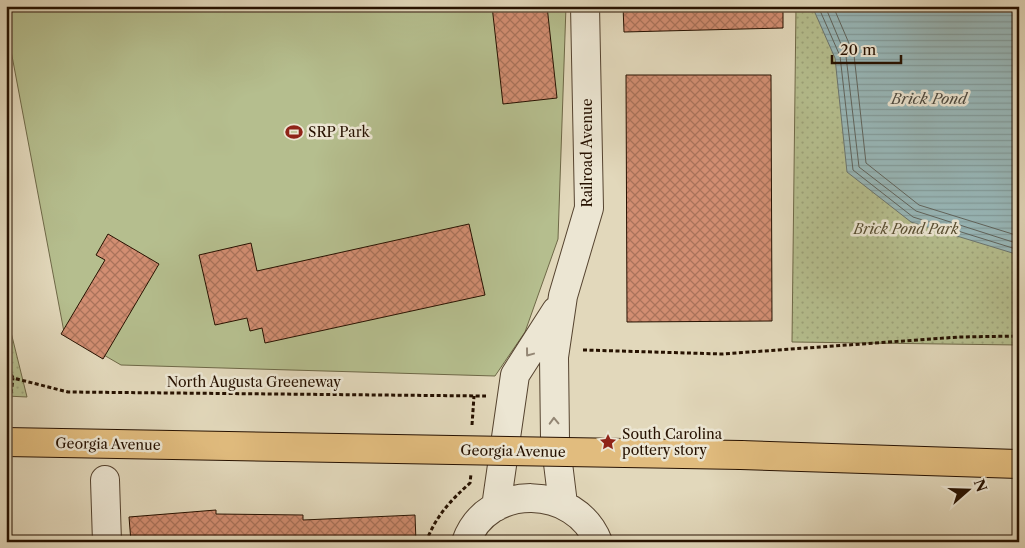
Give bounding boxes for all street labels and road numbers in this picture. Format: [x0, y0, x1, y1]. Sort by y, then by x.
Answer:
street label: Railroad Avenue [578, 98, 596, 208]
street label: North Augusta Greeneway [167, 373, 341, 391]
street label: Georgia Avenue [55, 434, 161, 454]
street label: Georgia Avenue [460, 441, 566, 461]

